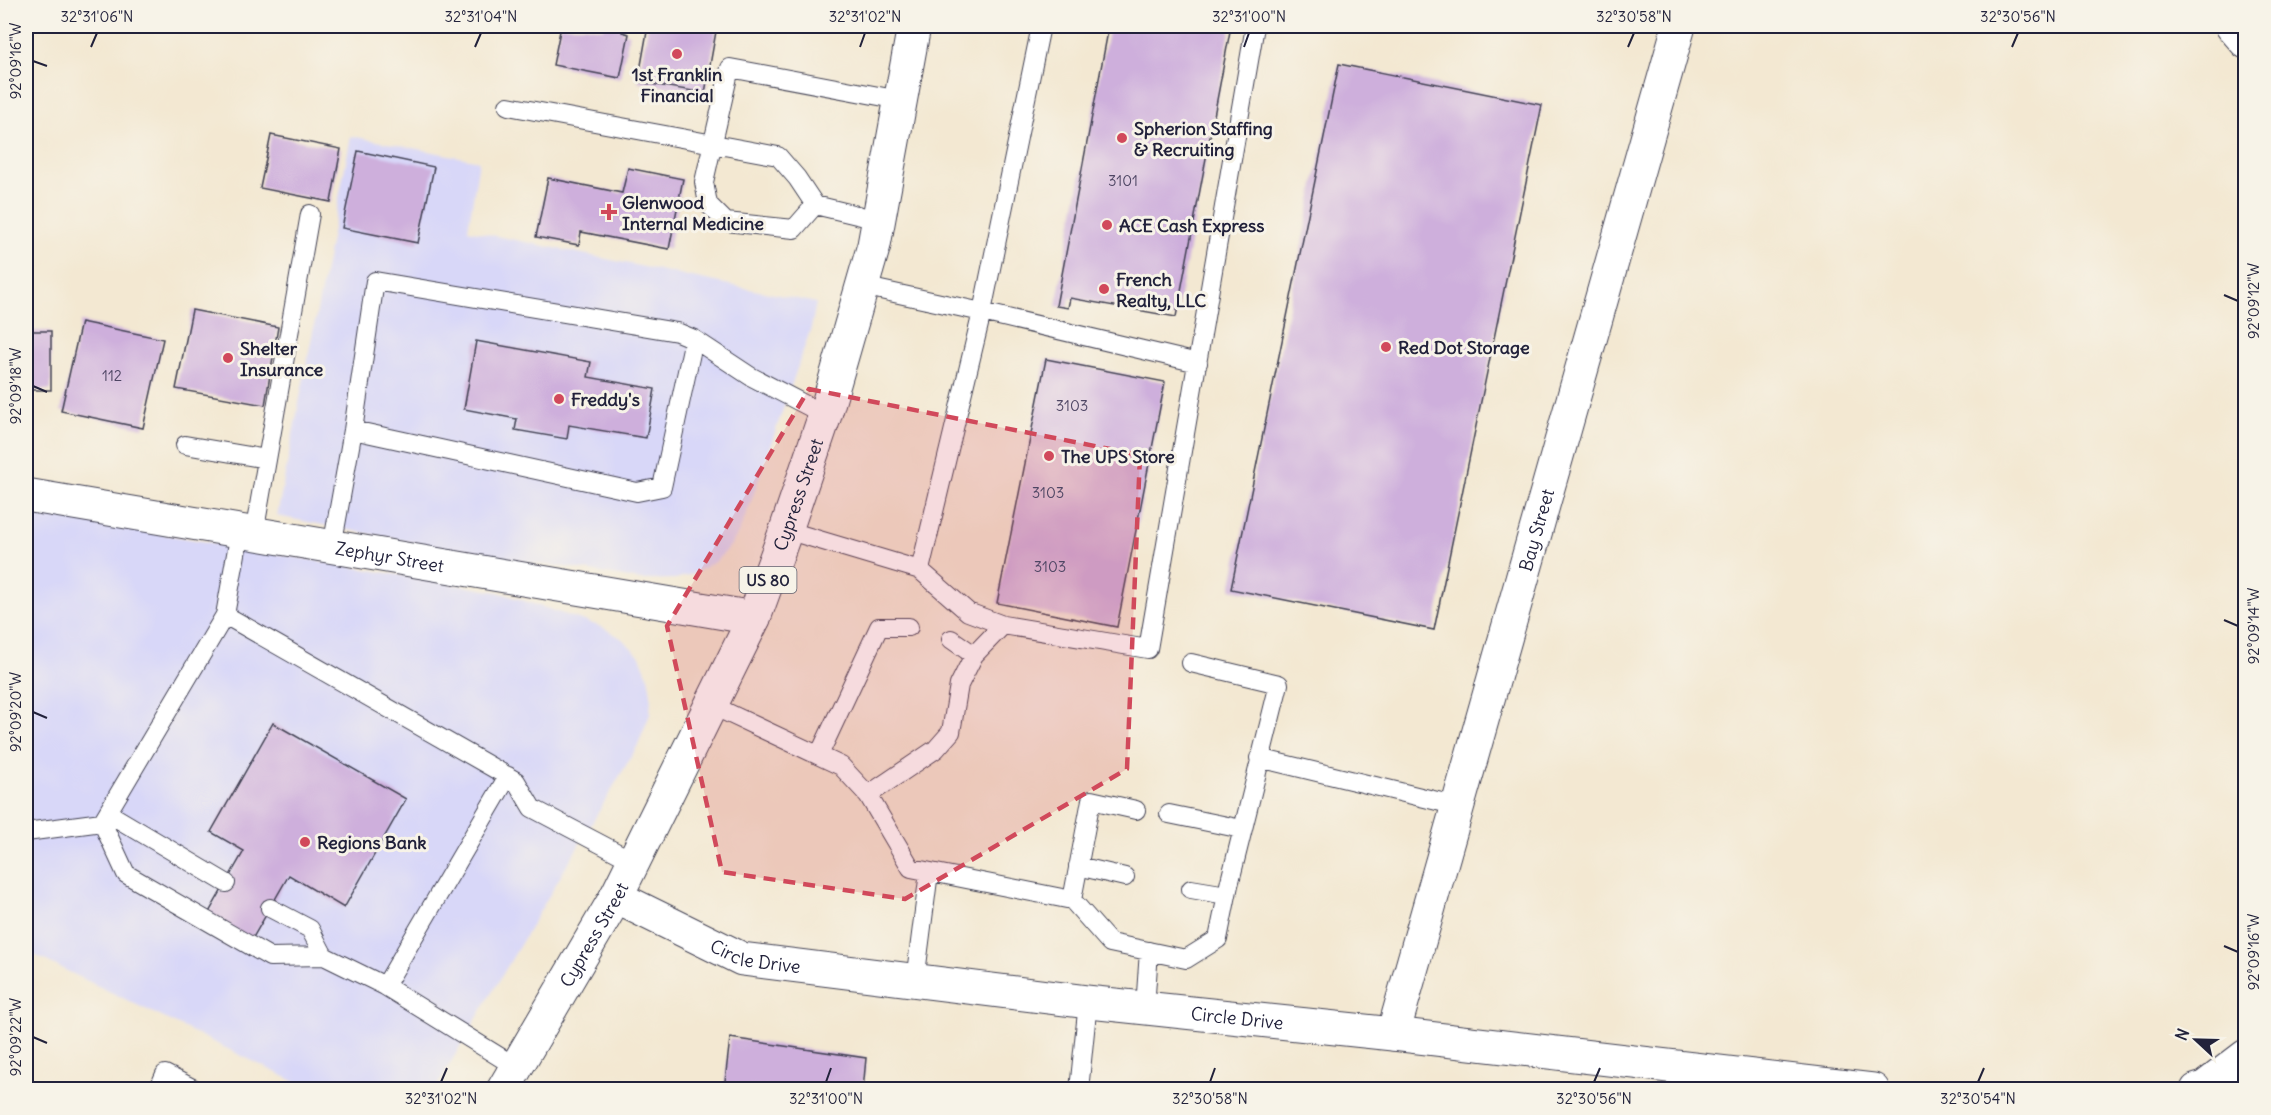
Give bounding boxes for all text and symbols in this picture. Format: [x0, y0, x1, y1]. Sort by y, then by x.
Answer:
text: 32°31'06"N [61, 7, 133, 26]
text: 32°31'04"N [445, 7, 517, 26]
text: 32°31'02"N [829, 7, 901, 26]
text: 32°31'00"N [1212, 7, 1286, 26]
text: 32°30'58"N [1596, 7, 1672, 26]
text: 32°30'56"N [1980, 7, 2056, 26]
text: 92°09'16"W [6, 22, 25, 99]
marker: 1st Franklin Financial [670, 47, 684, 61]
place label: 1st Franklin Financial [632, 63, 723, 107]
place label: Spherion Staffing & Recruiting [1134, 117, 1273, 161]
marker: Spherion Staffing & Recruiting [1115, 131, 1129, 145]
house number: 3101 [1108, 171, 1138, 190]
place label: Glenwood Internal Medicine [622, 191, 764, 235]
marker: Glenwood Internal Medicine [600, 203, 618, 221]
place label: ACE Cash Express [1119, 214, 1264, 237]
marker: ACE Cash Express [1100, 218, 1114, 232]
text: 92°09'12"W [2244, 263, 2263, 339]
place label: French Realty, LLC [1116, 268, 1206, 312]
marker: French Realty, LLC [1097, 282, 1111, 296]
place label: Red Dot Storage [1398, 336, 1530, 359]
place label: Shelter Insurance [240, 337, 324, 381]
marker: Red Dot Storage [1379, 340, 1393, 354]
text: 92°09'18"W [6, 347, 25, 424]
marker: Shelter Insurance [221, 351, 235, 365]
house number: 112 [102, 366, 122, 385]
place label: Freddy's [571, 388, 640, 411]
marker: Freddy's [552, 392, 566, 406]
house number: 3103 [1056, 396, 1088, 415]
street label: Cypress Street [768, 435, 828, 554]
place label: The UPS Store [1061, 445, 1175, 468]
marker: The UPS Store [1042, 449, 1056, 463]
house number: 3103 [1032, 483, 1064, 502]
street label: Bay Street [1513, 486, 1559, 574]
street label: Zephyr Street [334, 536, 446, 577]
house number: 3103 [1034, 557, 1066, 576]
road number: US 80 [740, 567, 796, 593]
text: 92°09'14"W [2244, 587, 2263, 664]
text: 92°09'20"W [6, 672, 25, 752]
place label: Regions Bank [317, 831, 427, 854]
marker: Regions Bank [298, 835, 312, 849]
street label: Cypress Street [554, 878, 633, 991]
text: 92°09'16"W [2244, 913, 2263, 990]
street label: Circle Drive [707, 934, 802, 978]
text: 92°09'22"W [6, 997, 25, 1076]
street label: Circle Drive [1190, 1001, 1284, 1034]
north arrow [2166, 1010, 2226, 1070]
text: N [2171, 1026, 2193, 1043]
text: 32°31'02"N [405, 1089, 477, 1108]
text: 32°31'00"N [789, 1089, 863, 1108]
text: 32°30'58"N [1172, 1089, 1248, 1108]
text: 32°30'56"N [1556, 1089, 1632, 1108]
text: 32°30'54"N [1940, 1089, 2016, 1108]

